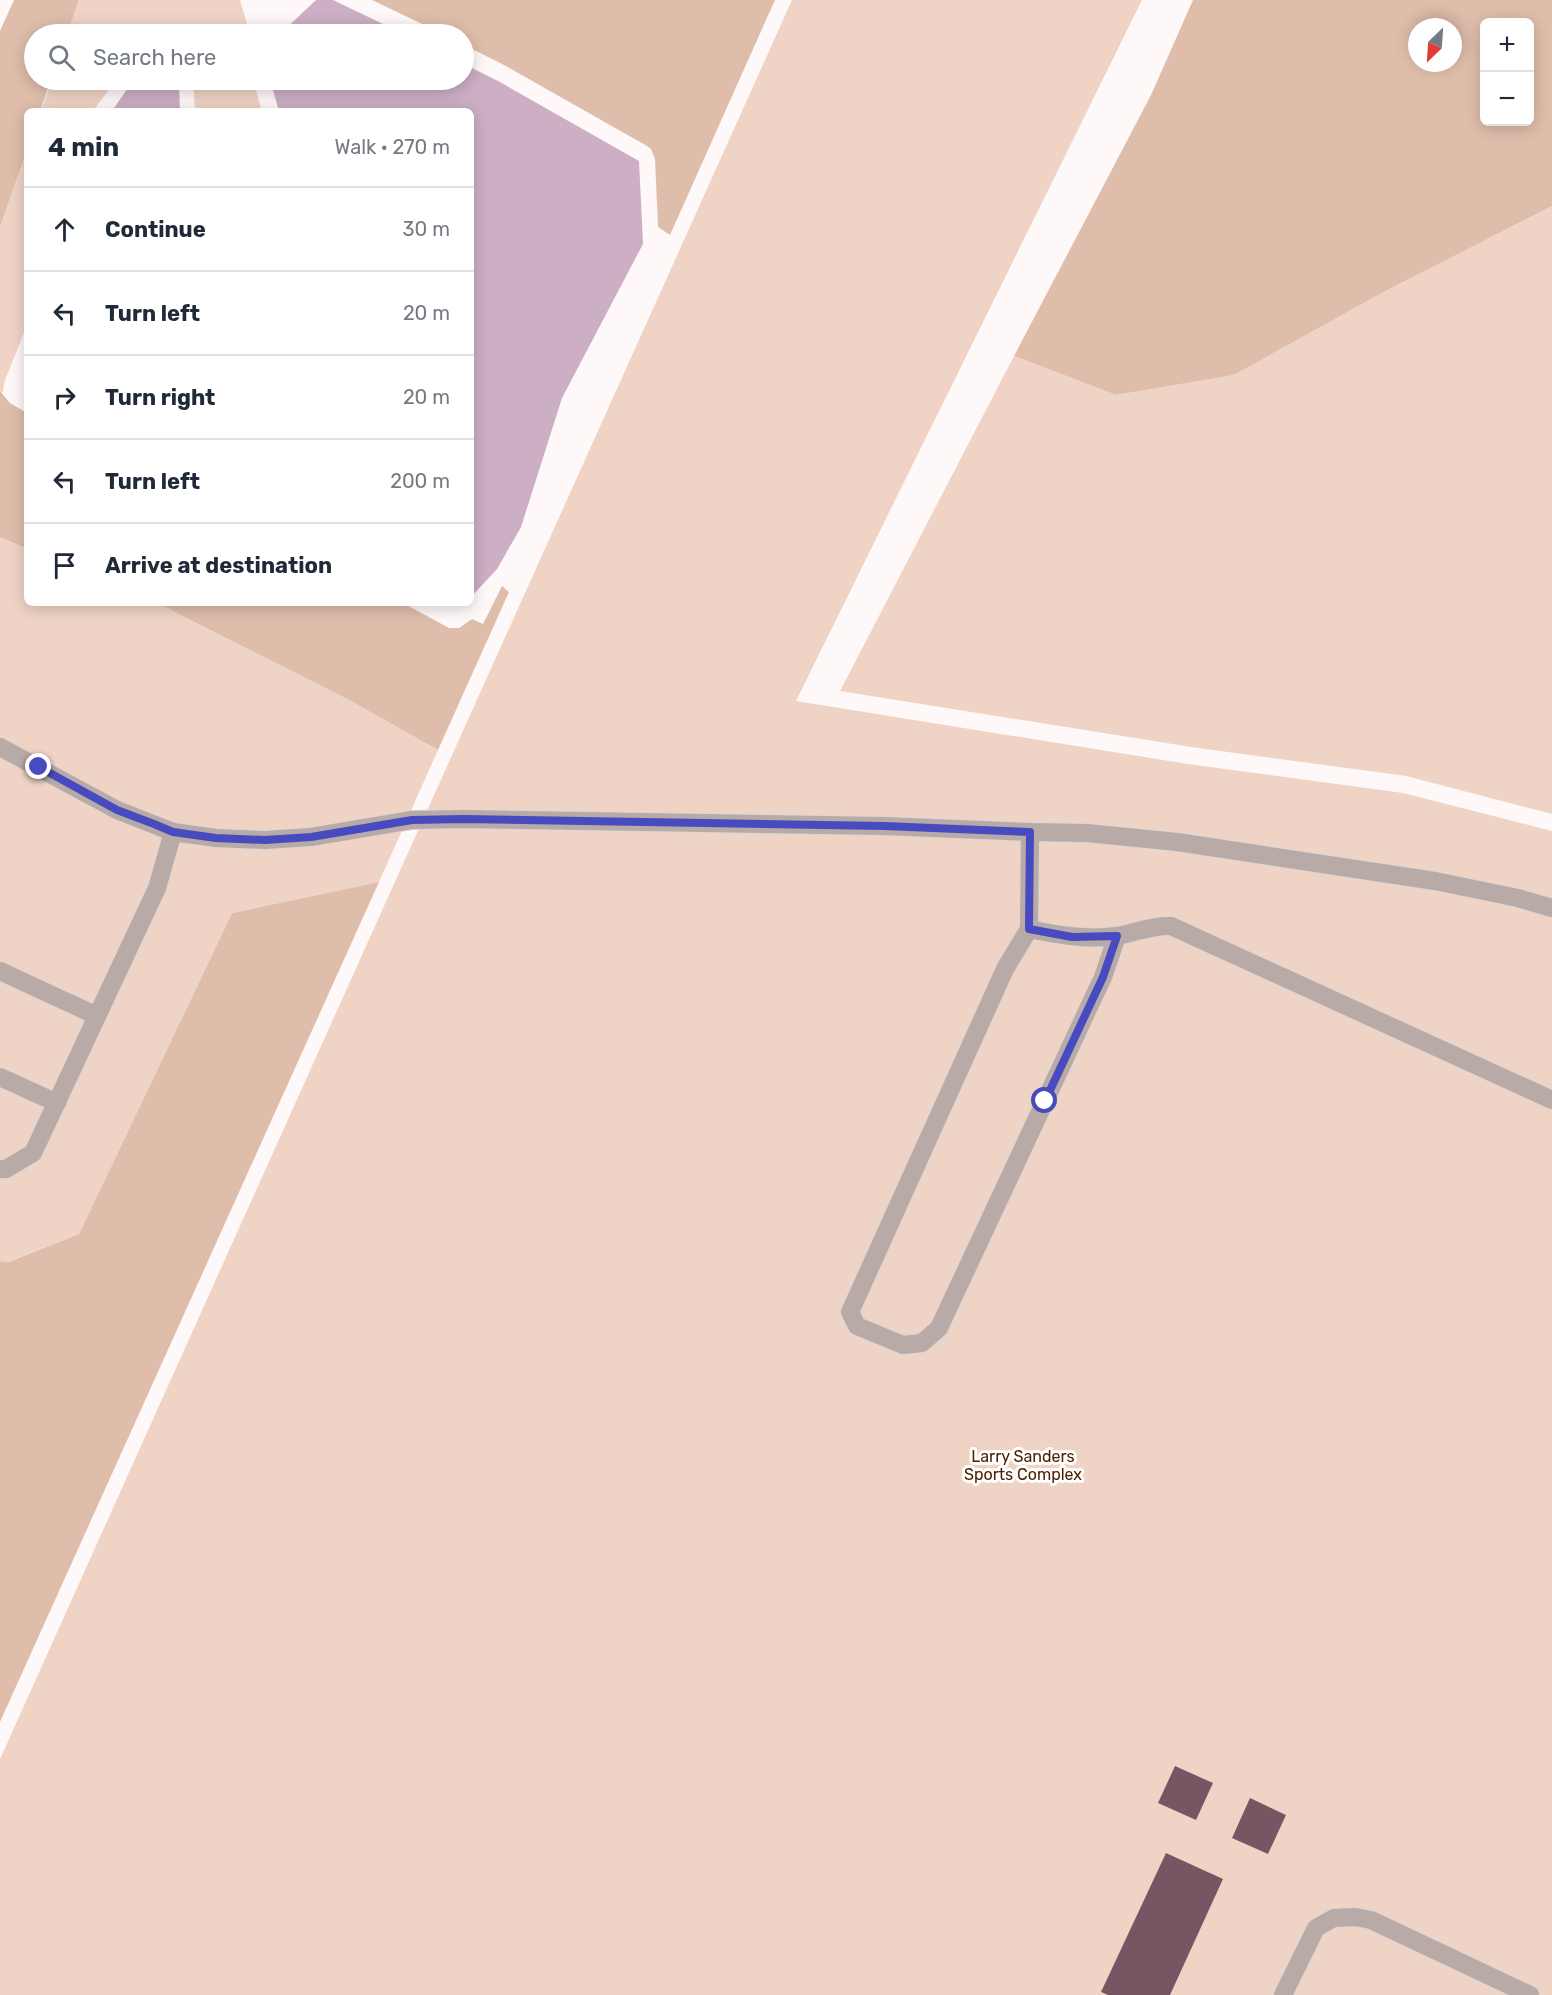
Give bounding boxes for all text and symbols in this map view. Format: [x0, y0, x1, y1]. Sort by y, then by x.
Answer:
north arrow [1408, 18, 1462, 72]
map controls [1480, 18, 1534, 126]
button: + [1480, 18, 1534, 72]
search box [24, 24, 474, 90]
icon: search [45, 41, 78, 74]
text: Search here [93, 44, 216, 71]
button: − [1480, 72, 1534, 126]
text: 4 min [48, 132, 119, 163]
text: Walk · 270 m [335, 135, 450, 159]
icon: ahead [48, 213, 81, 246]
text: Continue [105, 216, 206, 243]
text: 30 m [403, 217, 450, 241]
icon: left [48, 297, 81, 330]
text: Turn left [105, 300, 200, 327]
text: 20 m [403, 301, 450, 325]
icon: right [48, 381, 81, 414]
text: Turn right [105, 384, 215, 411]
text: 20 m [403, 385, 450, 409]
icon: left [48, 465, 81, 498]
text: Turn left [105, 468, 200, 495]
text: 200 m [390, 469, 450, 493]
icon: arrive [48, 549, 81, 582]
text: Arrive at destination [105, 552, 332, 579]
route end [25, 753, 51, 779]
route start [1031, 1087, 1057, 1113]
park label: Larry Sanders Sports Complex [964, 1447, 1082, 1484]

